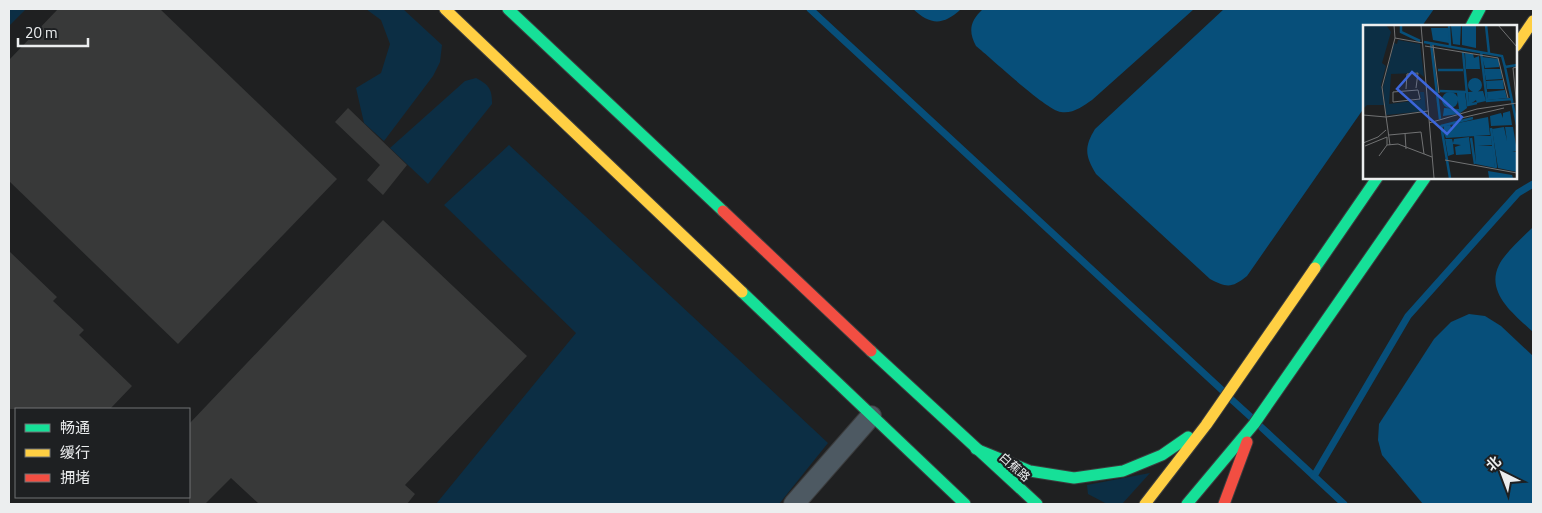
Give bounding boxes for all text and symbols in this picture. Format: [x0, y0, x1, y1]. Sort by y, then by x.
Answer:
scale bar [18, 15, 88, 47]
text: 20 m [25, 21, 58, 44]
inset map [1363, 25, 1517, 179]
legend [15, 408, 190, 498]
text: 畅通 [60, 416, 90, 439]
text: 缓行 [60, 441, 90, 464]
street label: 白蕉路 [995, 448, 1035, 486]
north arrow [1477, 448, 1527, 498]
text: 北 [1481, 450, 1505, 475]
text: 拥堵 [60, 466, 90, 489]

